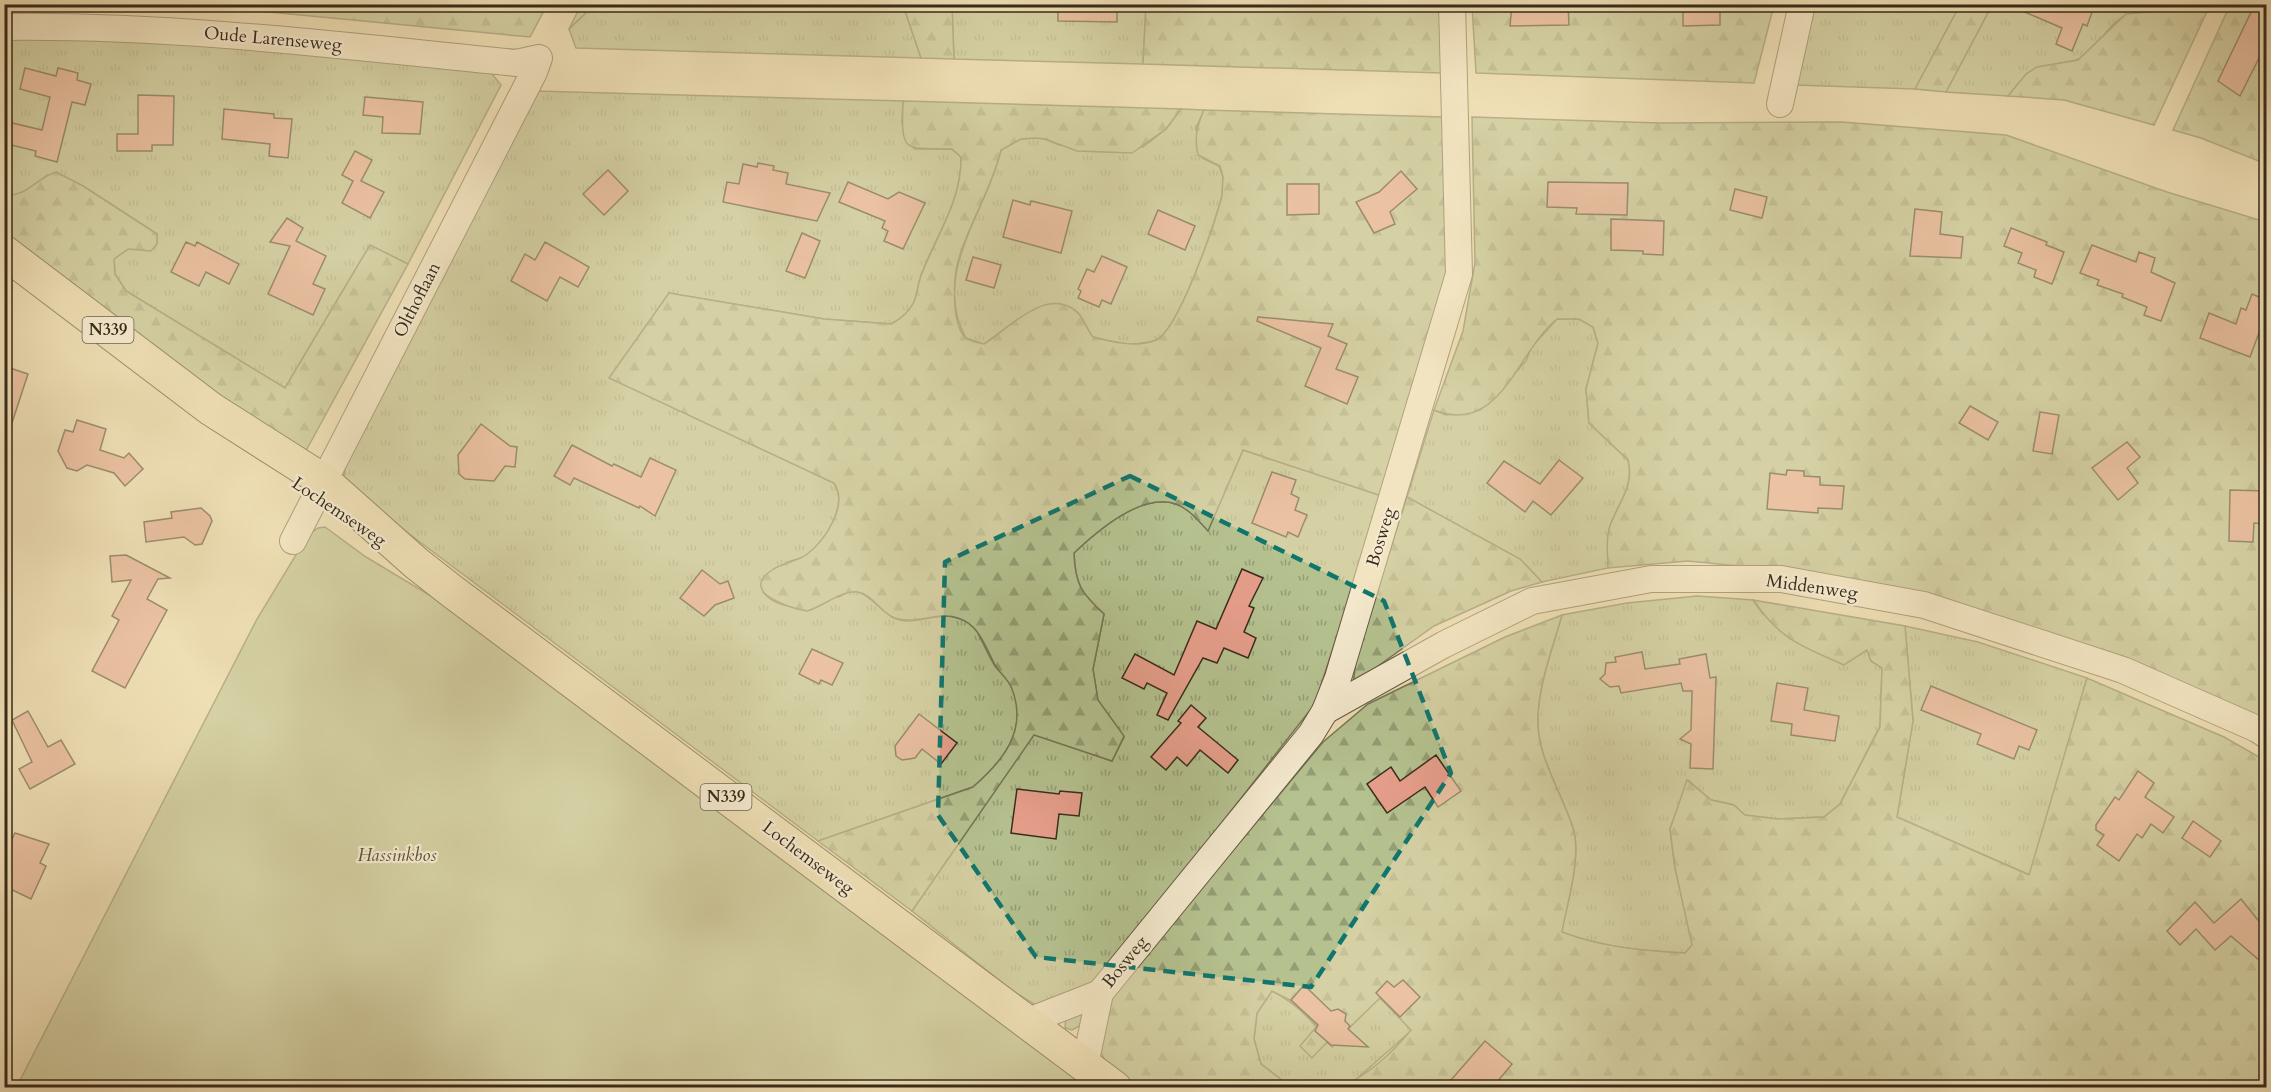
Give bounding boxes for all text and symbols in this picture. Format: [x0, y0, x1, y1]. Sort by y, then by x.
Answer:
street label: Oude Larenseweg [203, 21, 344, 58]
street label: Olthoflaan [387, 257, 447, 342]
road number: N339 [82, 317, 134, 343]
street label: Lochemseweg [287, 471, 392, 553]
street label: Bosweg [1360, 503, 1402, 570]
street label: Middenweg [1765, 568, 1860, 606]
road number: N339 [700, 784, 752, 810]
street label: Lochemseweg [757, 815, 860, 901]
park label: Hassinkbos [357, 843, 437, 868]
street label: Bosweg [1096, 930, 1154, 993]

